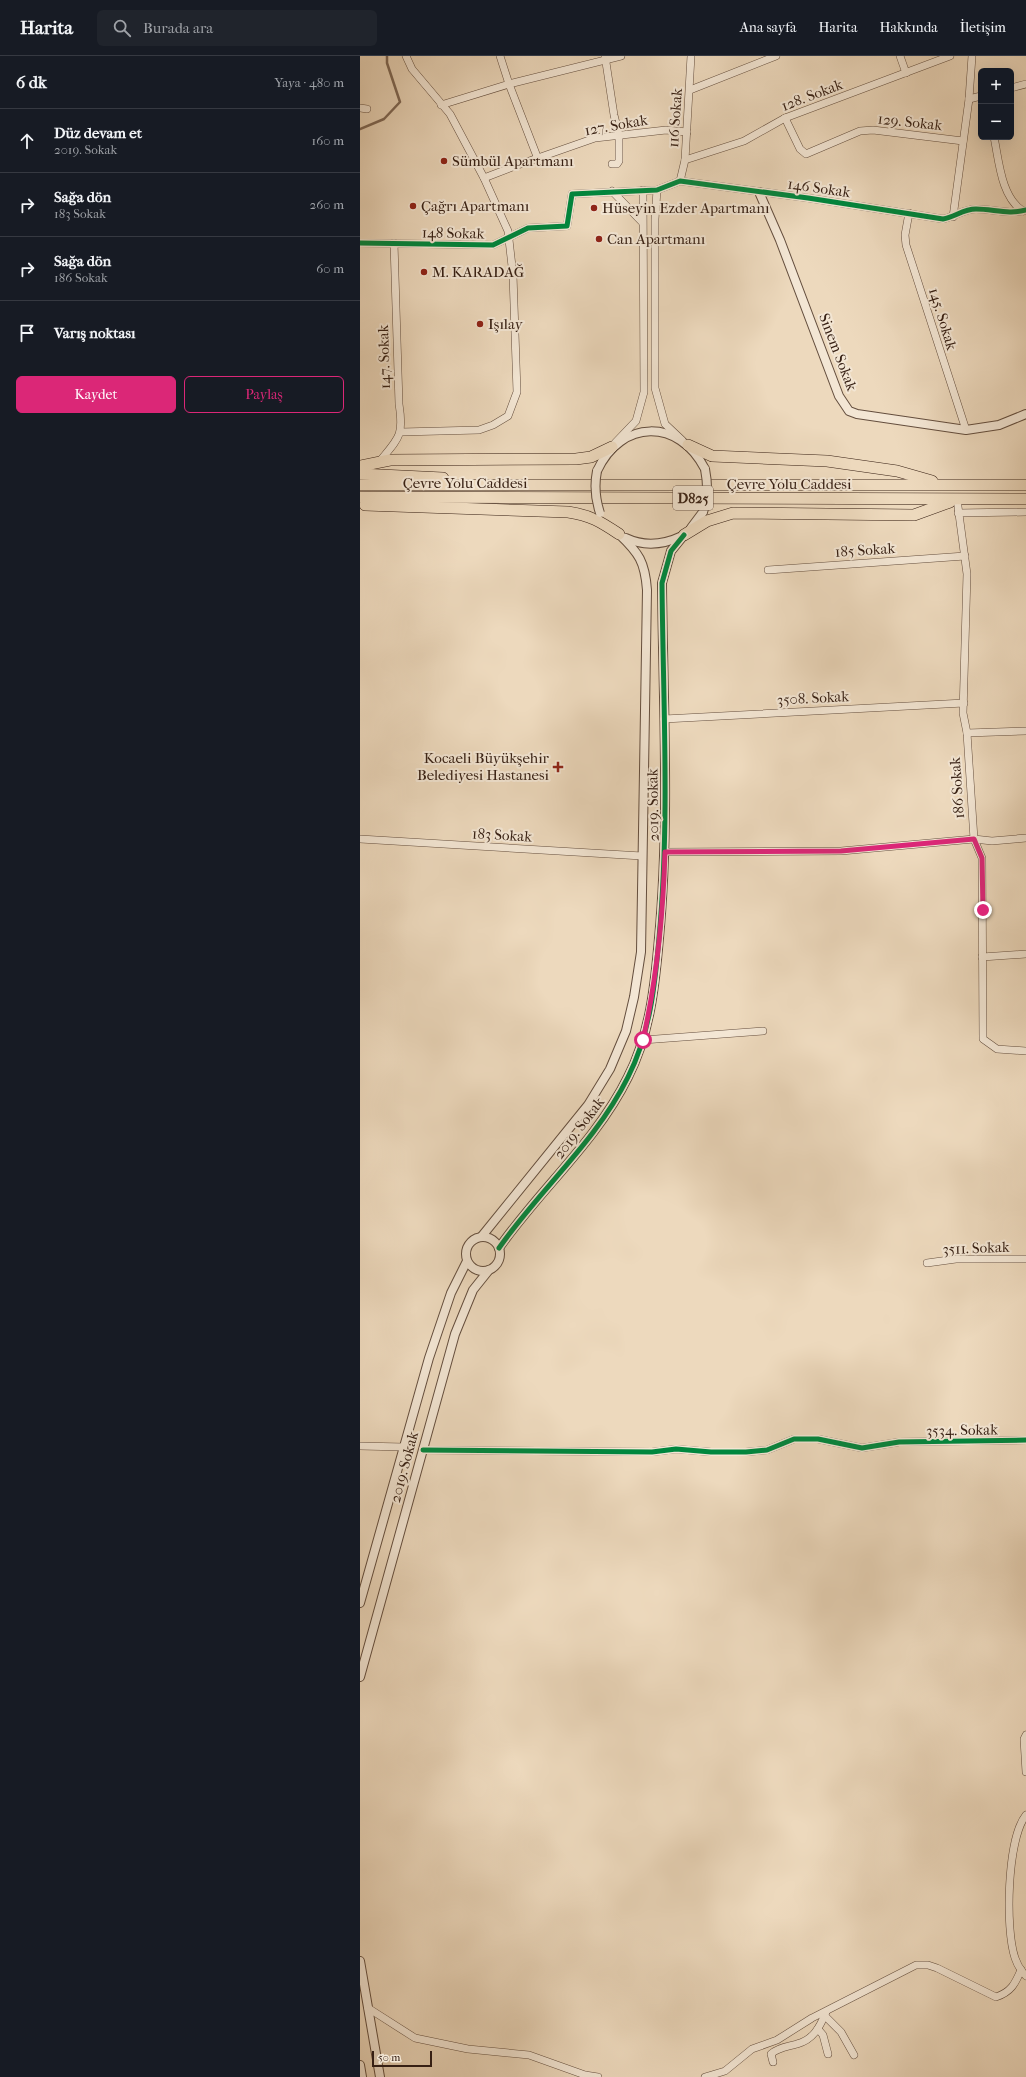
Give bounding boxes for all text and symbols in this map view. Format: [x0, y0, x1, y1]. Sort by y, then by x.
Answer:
search box [97, 10, 377, 46]
text: Harita [20, 17, 73, 39]
icon: search [111, 17, 133, 39]
text: Burada ara [143, 19, 213, 37]
text: Ana sayfa [740, 19, 796, 36]
text: Harita [818, 19, 857, 36]
text: Hakkında [879, 19, 938, 36]
text: İletişim [960, 19, 1006, 36]
map controls [978, 68, 1014, 140]
button: + [978, 68, 1014, 104]
text: 6 dk [16, 72, 47, 92]
text: Yaya · 480 m [274, 75, 344, 90]
street label: 128. Sokak [779, 75, 845, 115]
street label: 116 Sokak [664, 87, 686, 148]
button: − [978, 104, 1014, 140]
street label: 129. Sokak [877, 110, 943, 134]
street label: 127. Sokak [583, 111, 649, 139]
text: Düz devam et [54, 124, 142, 142]
icon: ahead [16, 130, 38, 152]
text: 160 m [312, 133, 344, 148]
text: 2019. Sokak [54, 142, 117, 157]
place label: Sümbül Apartmanı [452, 152, 574, 170]
marker: Sümbül Apartmanı [439, 156, 449, 166]
street label: 146 Sokak [786, 175, 852, 201]
text: Sağa dön [54, 188, 111, 206]
icon: right [16, 194, 38, 216]
text: 260 m [310, 197, 344, 212]
place label: Çağrı Apartmanı [421, 197, 530, 215]
place label: Hüseyin Ezder Apartmanı [602, 199, 770, 217]
marker: Çağrı Apartmanı [408, 201, 418, 211]
marker: Hüseyin Ezder Apartmanı [589, 203, 599, 213]
text: 183 Sokak [54, 206, 106, 221]
street label: 148 Sokak [422, 223, 485, 243]
place label: Can Apartmanı [607, 230, 706, 248]
marker: Can Apartmanı [594, 234, 604, 244]
text: Sağa dön [54, 252, 111, 270]
icon: right [16, 258, 38, 280]
text: 60 m [316, 261, 344, 276]
place label: M. KARADAĞ [432, 263, 525, 281]
marker: M. KARADAĞ [419, 267, 429, 277]
text: 186 Sokak [54, 270, 108, 285]
street label: 145. Sokak [925, 286, 961, 352]
street label: Sinem Sokak [815, 311, 861, 394]
place label: Işılay [488, 315, 524, 333]
marker: Işılay [475, 319, 485, 329]
icon: arrive [16, 322, 38, 344]
text: Varış noktası [54, 324, 135, 342]
street label: 147. Sokak [374, 324, 394, 390]
button: Kaydet [16, 376, 176, 413]
button: Paylaş [184, 376, 344, 413]
street label: Çevre Yolu Caddesi [403, 474, 528, 492]
street label: Çevre Yolu Caddesi [727, 475, 852, 493]
road number: D825 [673, 486, 713, 510]
street label: 185 Sokak [834, 539, 896, 561]
street label: 3508. Sokak [777, 687, 850, 709]
place label: Kocaeli Büyükşehir Belediyesi Hastanesi [417, 749, 550, 784]
street label: 186 Sokak [946, 756, 968, 819]
marker: Kocaeli Büyükşehir Belediyesi Hastanesi [552, 761, 564, 773]
street label: 2019. Sokak [643, 768, 663, 842]
street label: 183 Sokak [472, 824, 533, 846]
route end [974, 901, 992, 919]
route start [634, 1031, 652, 1049]
street label: 2019. Sokak [550, 1093, 608, 1162]
street label: 3511. Sokak [942, 1238, 1010, 1258]
street label: 3534. Sokak [926, 1420, 998, 1440]
street label: 2019. Sokak [386, 1429, 422, 1505]
scale bar [372, 2049, 432, 2068]
text: 50 m [378, 2051, 400, 2064]

